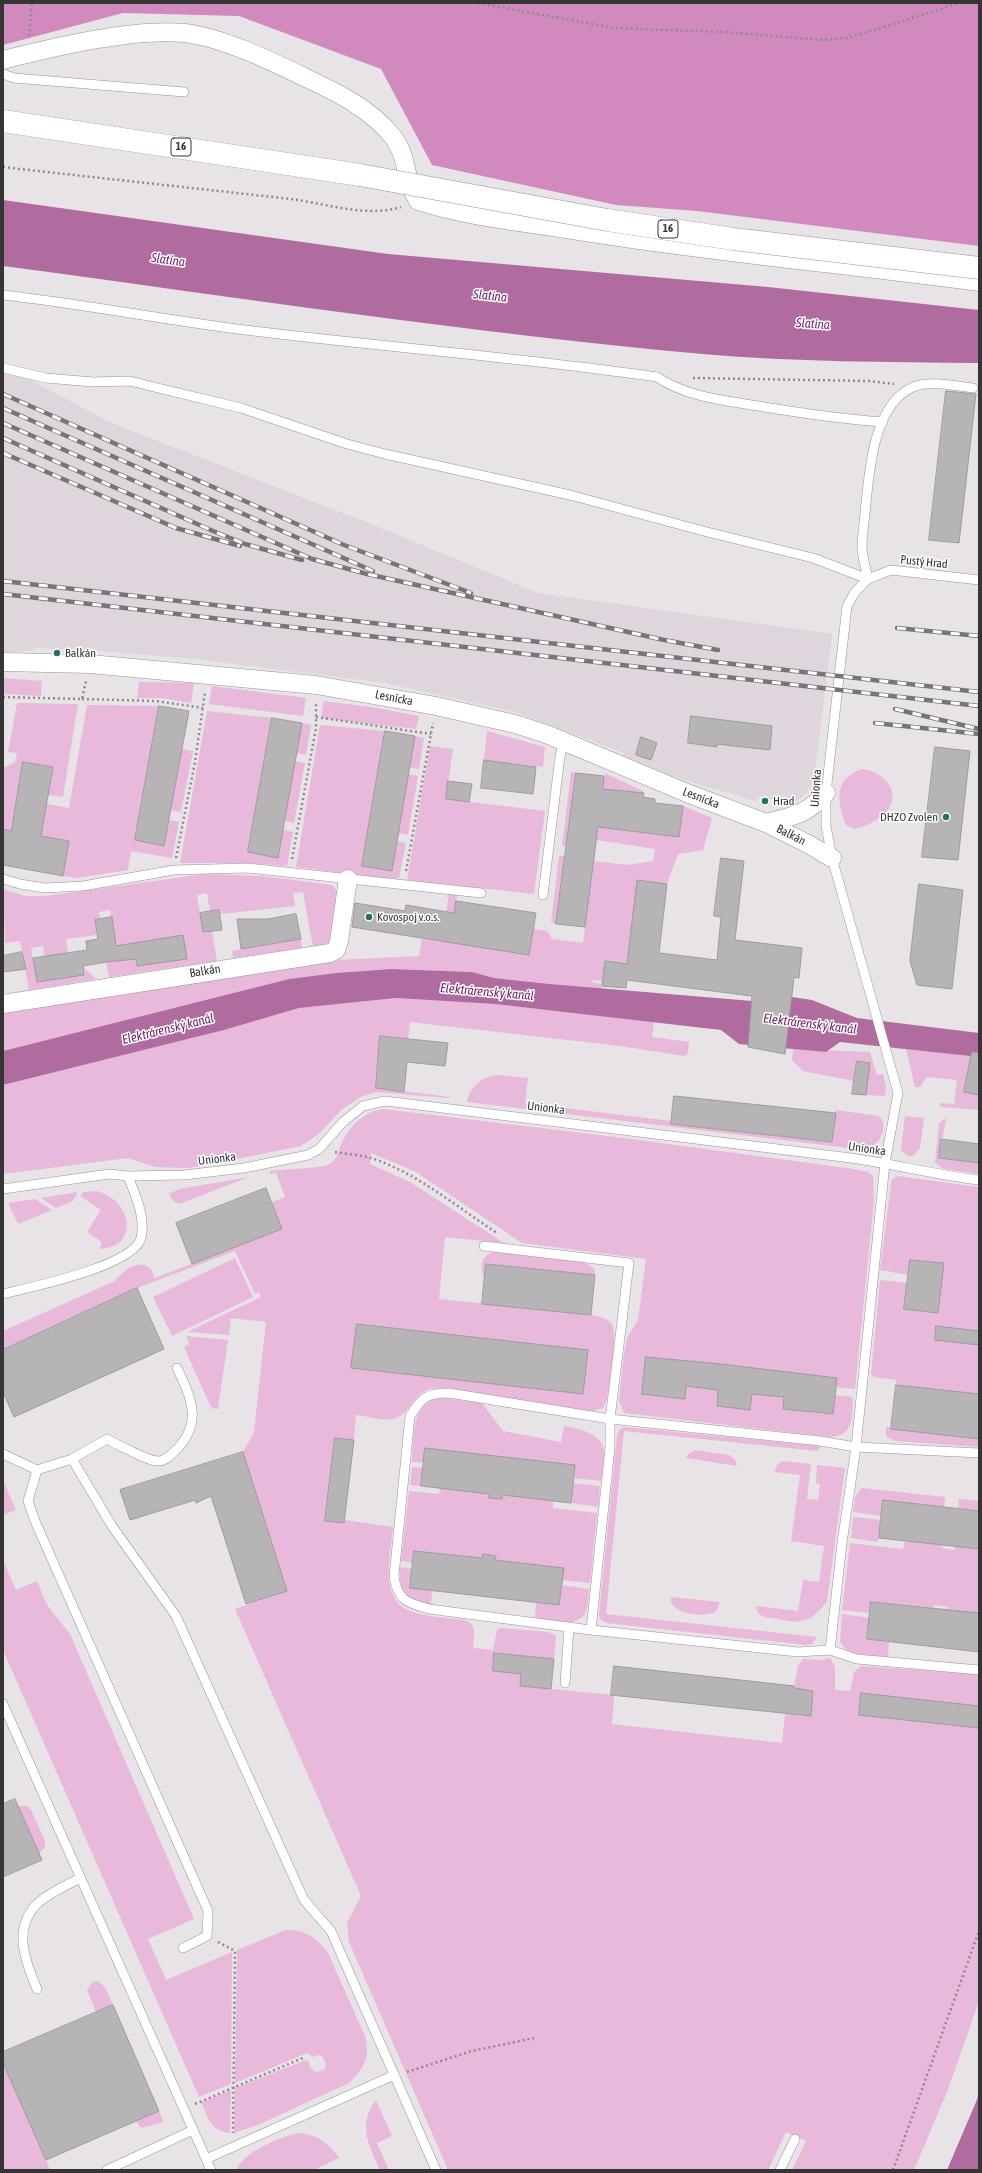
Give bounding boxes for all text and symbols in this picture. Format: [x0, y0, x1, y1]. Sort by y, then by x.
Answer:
road number: 16 [171, 138, 191, 156]
road number: 16 [658, 220, 678, 238]
water label: Slatina [150, 250, 186, 270]
water label: Slatina [472, 286, 508, 306]
water label: Slatina [796, 315, 830, 333]
street label: Pustý Hrad [900, 552, 948, 572]
place label: Balkán [65, 646, 96, 660]
marker: Balkán [52, 648, 62, 658]
street label: Lesnícka [374, 687, 414, 709]
street label: Unionka [807, 769, 825, 807]
street label: Lesnícka [681, 784, 721, 812]
place label: Hrad [773, 794, 795, 808]
marker: Hrad [760, 796, 770, 806]
place label: DHZO Zvolen [880, 810, 938, 824]
marker: DHZO Zvolen [941, 812, 951, 822]
street label: Balkán [774, 822, 808, 848]
place label: Kovospoj v.o.s. [377, 910, 439, 924]
marker: Kovospoj v.o.s. [364, 912, 374, 922]
street label: Balkán [189, 961, 221, 981]
water label: Elektrárenský kanál [439, 980, 535, 1004]
water label: Elektrárenský kanál [120, 1010, 216, 1048]
water label: Elektrárenský kanál [762, 1011, 858, 1037]
street label: Unionka [526, 1099, 566, 1117]
street label: Unionka [847, 1139, 887, 1159]
street label: Unionka [197, 1150, 237, 1168]

